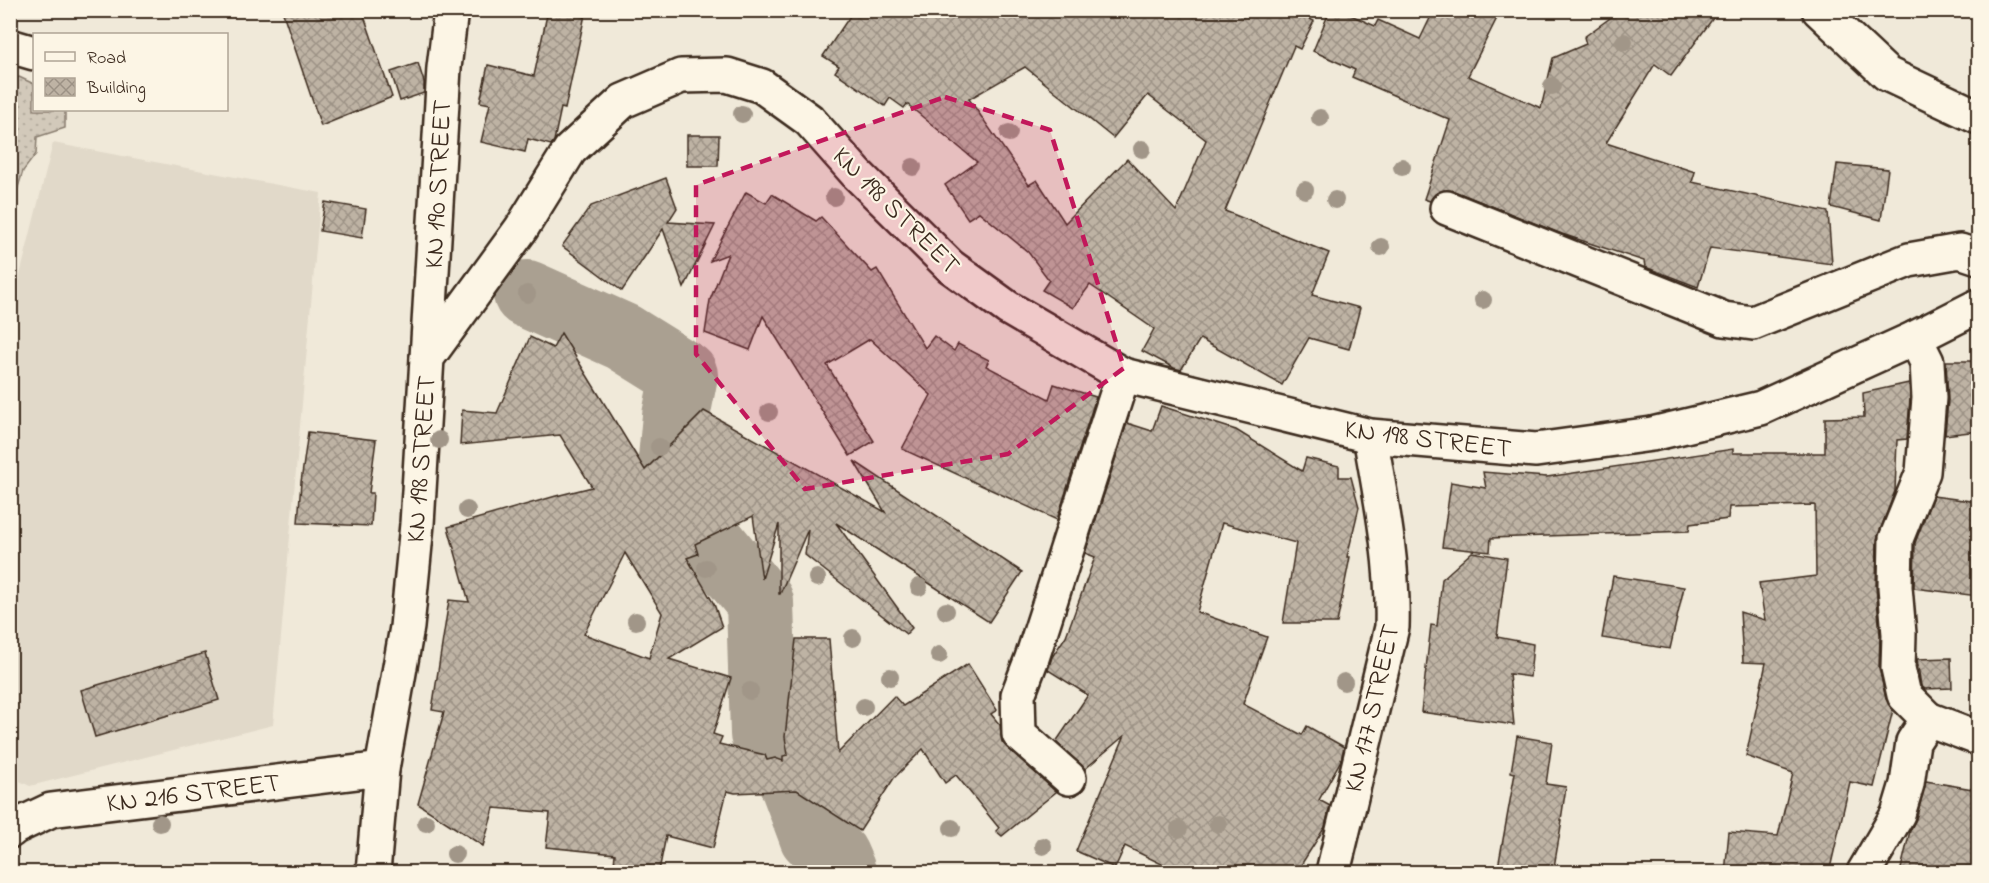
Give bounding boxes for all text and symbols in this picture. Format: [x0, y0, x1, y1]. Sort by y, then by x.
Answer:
legend [33, 33, 228, 111]
text: Road [87, 46, 126, 72]
text: Building [86, 76, 146, 103]
street label: KN 190 STREET [416, 99, 463, 270]
street label: KN 198 STREET [822, 139, 968, 285]
street label: KN 198 STREET [397, 374, 448, 544]
street label: KN 198 STREET [1342, 411, 1513, 470]
street label: KN 177 STREET [1335, 621, 1412, 797]
street label: KN 216 STREET [104, 764, 282, 824]

